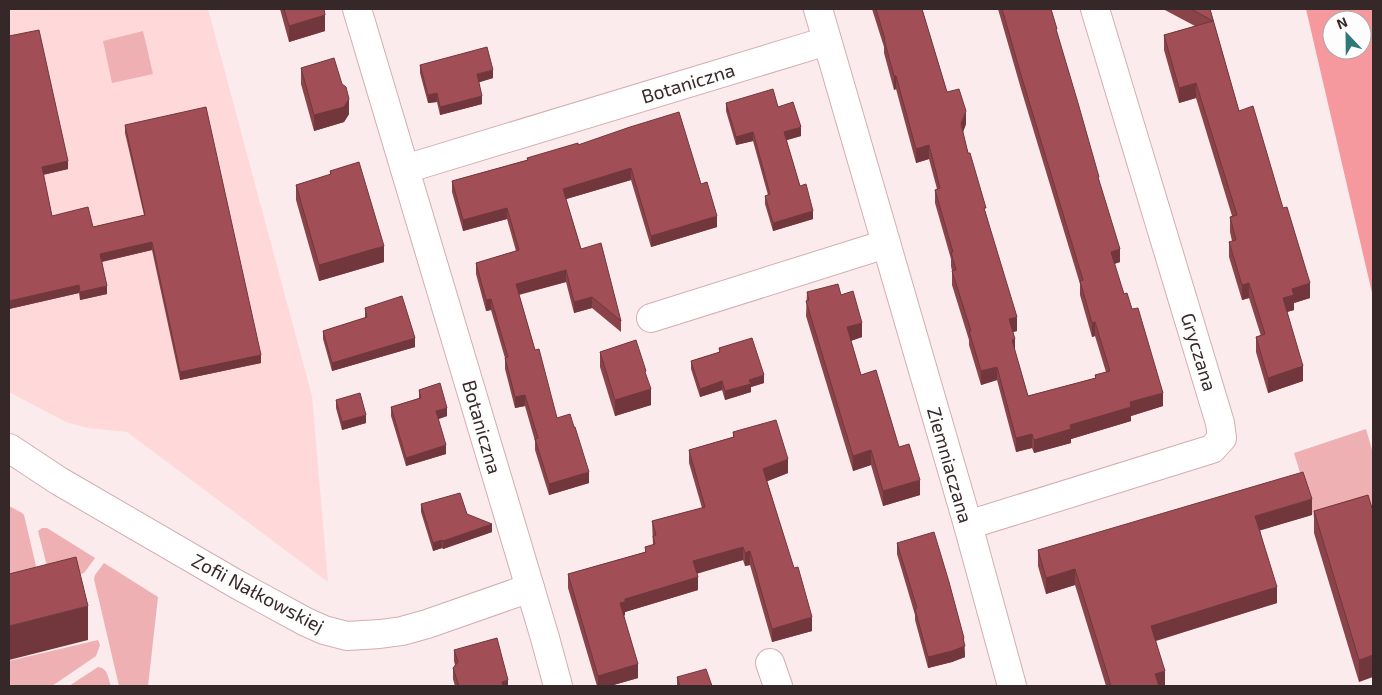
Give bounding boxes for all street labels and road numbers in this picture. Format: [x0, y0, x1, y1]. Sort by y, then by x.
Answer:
street label: Botaniczna [638, 57, 737, 108]
street label: Gryczana [1177, 310, 1222, 394]
street label: Botaniczna [458, 377, 507, 476]
street label: Ziemniaczana [923, 404, 978, 525]
street label: Zofii Nałkowskiej [188, 548, 328, 637]

